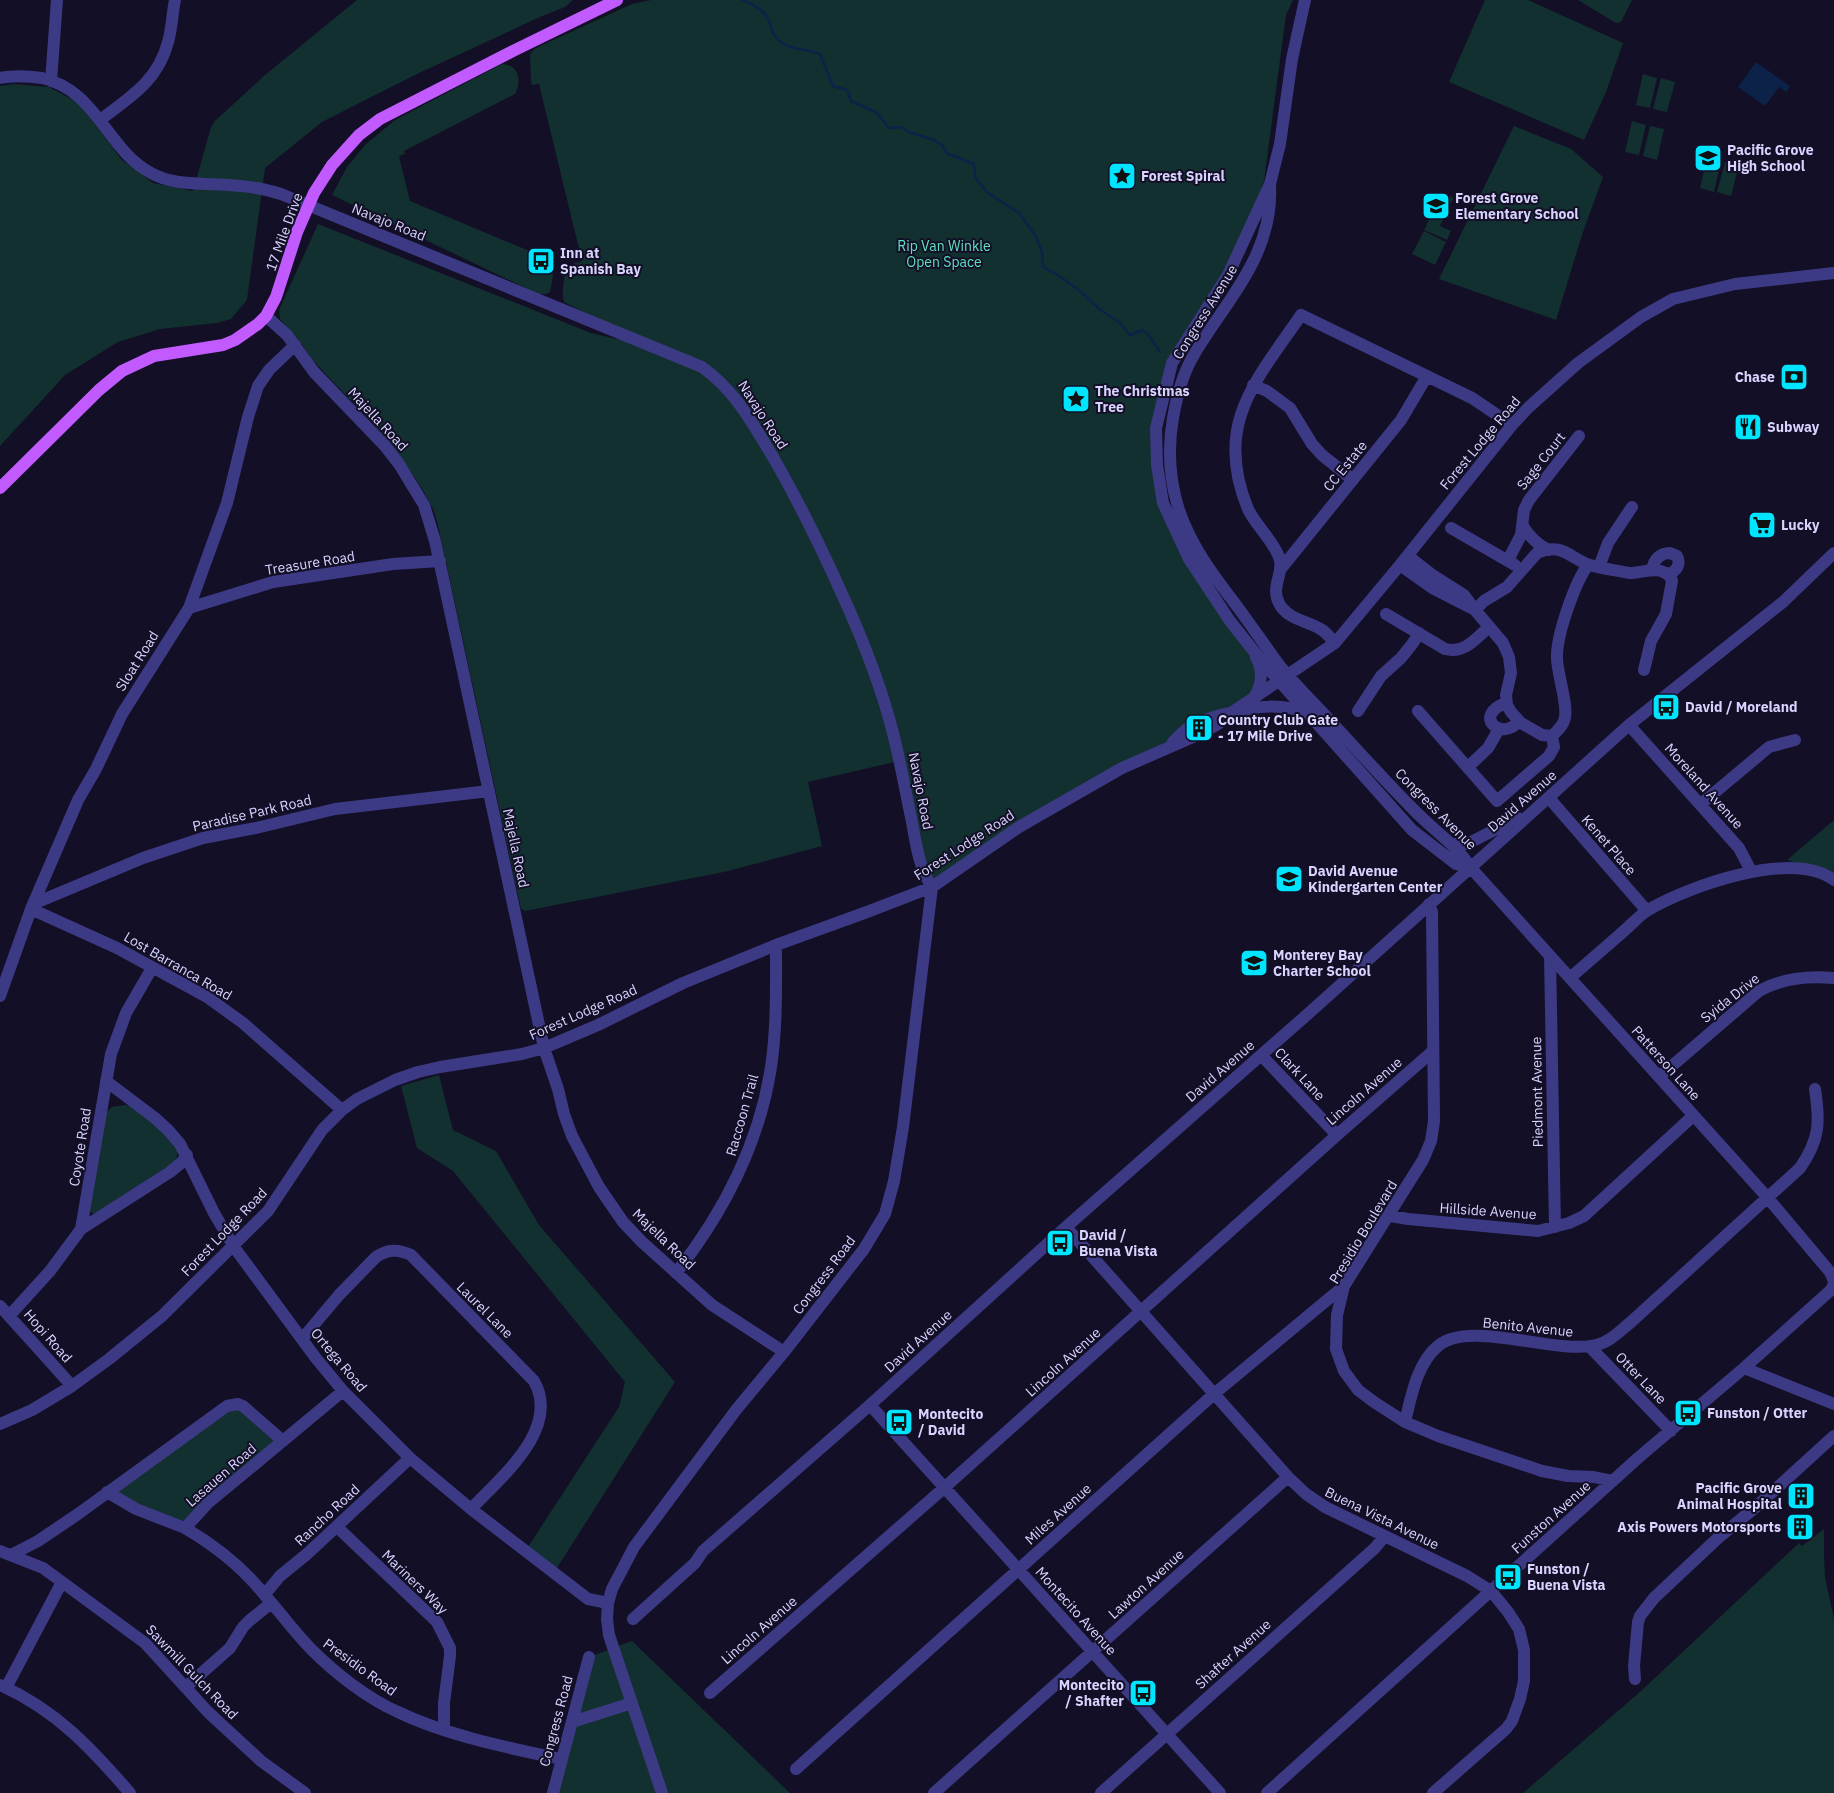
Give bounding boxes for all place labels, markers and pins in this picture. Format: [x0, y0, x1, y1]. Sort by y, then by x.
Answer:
place label: Pacific Grove High School [1727, 141, 1814, 175]
school or university icon: Pacific Grove High School [1693, 143, 1723, 173]
place icon: Forest Spiral [1107, 161, 1137, 191]
place label: Forest Spiral [1141, 167, 1225, 185]
place label: Forest Grove Elementary School [1455, 189, 1579, 223]
school or university icon: Forest Grove Elementary School [1421, 191, 1451, 221]
place label: Inn at Spanish Bay [560, 244, 641, 278]
bus stop icon: Inn at Spanish Bay [526, 246, 556, 276]
bank icon: Chase [1779, 362, 1809, 392]
place label: Chase [1735, 368, 1775, 386]
place label: The Christmas Tree [1095, 382, 1190, 416]
place icon: The Christmas Tree [1061, 384, 1091, 414]
restaurant icon: Subway [1733, 412, 1763, 442]
place label: Subway [1767, 418, 1820, 436]
supermarket icon: Lucky [1747, 510, 1777, 540]
place label: Lucky [1781, 516, 1820, 534]
bus stop icon: David / Moreland [1651, 692, 1681, 722]
place label: David / Moreland [1685, 698, 1798, 716]
place label: Country Club Gate - 17 Mile Drive [1218, 711, 1338, 745]
building icon: Country Club Gate - 17 Mile Drive [1184, 713, 1214, 743]
place label: David Avenue Kindergarten Center [1308, 862, 1443, 896]
school or university icon: David Avenue Kindergarten Center [1274, 864, 1304, 894]
place label: Monterey Bay Charter School [1273, 946, 1371, 980]
school or university icon: Monterey Bay Charter School [1239, 948, 1269, 978]
place label: David / Buena Vista [1079, 1226, 1158, 1260]
bus stop icon: David / Buena Vista [1045, 1228, 1075, 1258]
bus stop icon: Funston / Otter [1673, 1398, 1703, 1428]
place label: Funston / Otter [1707, 1404, 1808, 1422]
place label: Montecito / David [918, 1405, 983, 1439]
bus stop icon: Montecito / David [884, 1407, 914, 1437]
place label: Pacific Grove Animal Hospital [1677, 1479, 1782, 1513]
building icon: Pacific Grove Animal Hospital [1786, 1481, 1816, 1511]
building icon: Axis Powers Motorsports [1785, 1512, 1815, 1542]
place label: Axis Powers Motorsports [1617, 1518, 1781, 1536]
place label: Funston / Buena Vista [1527, 1560, 1606, 1594]
bus stop icon: Funston / Buena Vista [1493, 1562, 1523, 1592]
place label: Montecito / Shafter [1059, 1676, 1124, 1710]
bus stop icon: Montecito / Shafter [1128, 1678, 1158, 1708]

